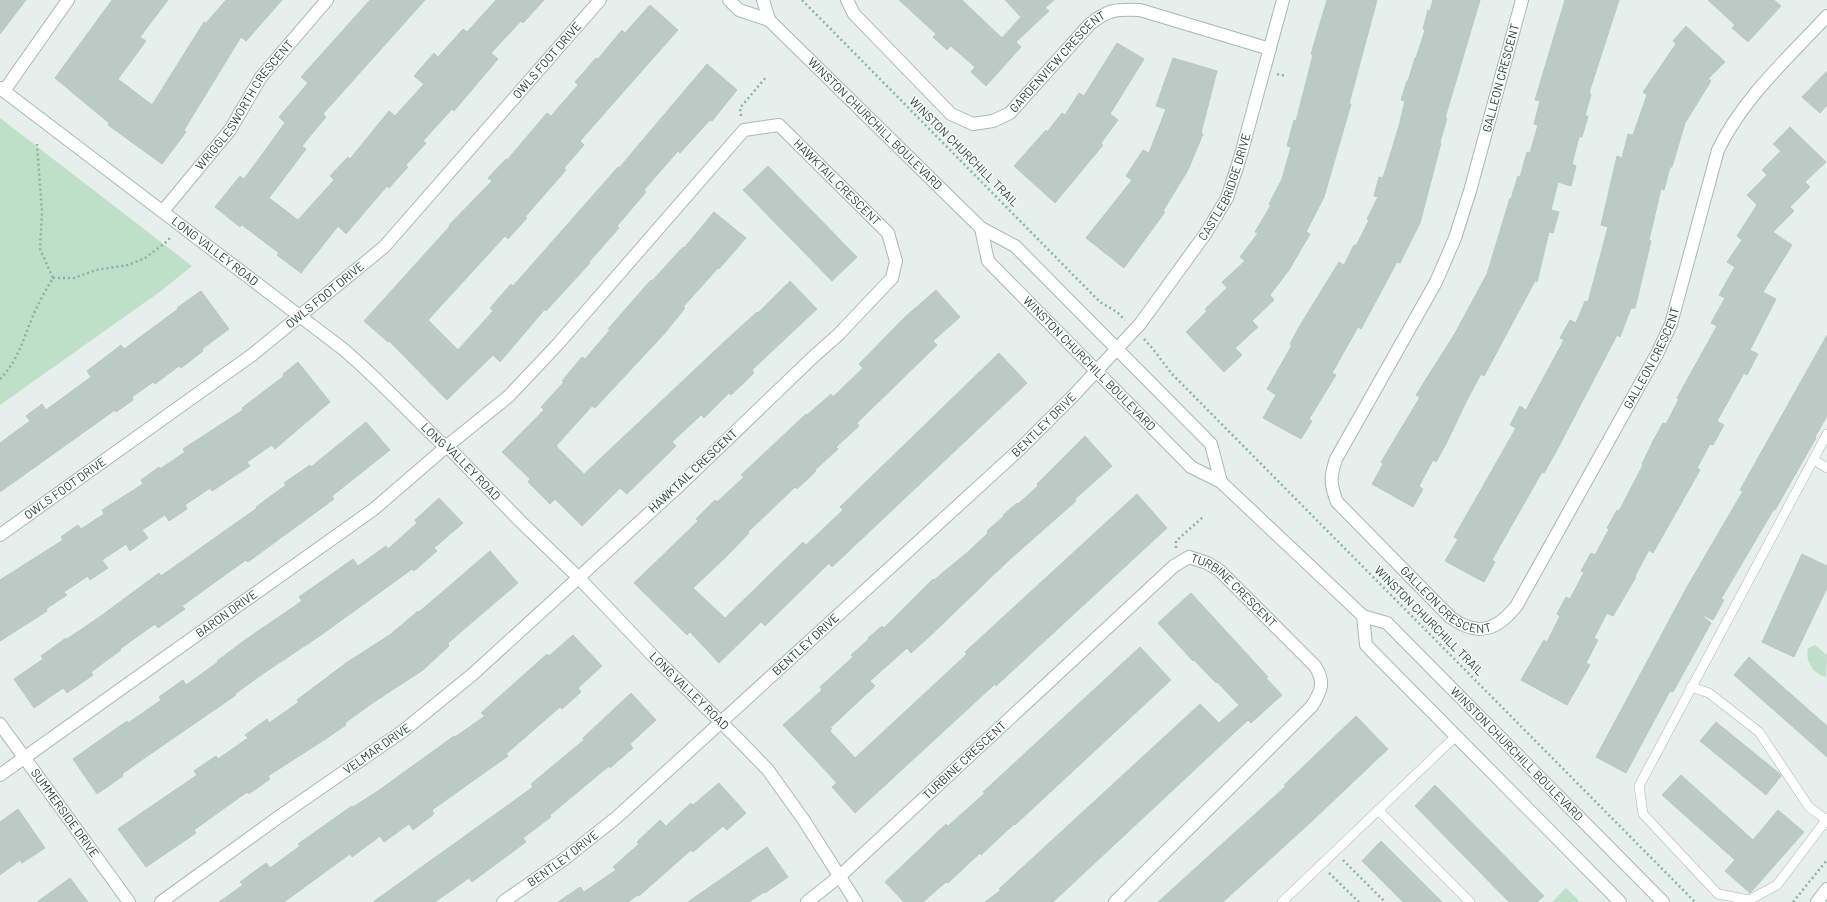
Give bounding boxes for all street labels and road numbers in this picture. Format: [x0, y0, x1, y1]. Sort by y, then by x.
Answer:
street label: GARDENVIEW CRESCENT [1006, 7, 1107, 115]
street label: OWLS FOOT DRIVE [509, 19, 584, 101]
street label: GALLEON CRESCENT [1479, 22, 1521, 134]
street label: WRIGGLESWORTH CRESCENT [192, 37, 296, 172]
street label: WINSTON CHURCHILL BOULEVARD [805, 54, 946, 192]
street label: WINSTON CHURCHILL TRAIL [907, 94, 1022, 209]
street label: CASTLEBRIDGE DRIVE [1195, 131, 1253, 243]
street label: HAWKTAIL CRESCENT [791, 136, 884, 228]
street label: LONG VALLEY ROAD [169, 213, 262, 288]
street label: OWLS FOOT DRIVE [282, 258, 366, 331]
street label: WINSTON CHURCHILL BOULEVARD [1021, 293, 1159, 433]
street label: GALLEON CRESCENT [1620, 305, 1681, 411]
street label: BENTLEY DRIVE [1008, 389, 1078, 459]
street label: LONG VALLEY ROAD [419, 420, 504, 503]
street label: HAWKTAIL CRESCENT [645, 425, 740, 515]
street label: OWLS FOOT DRIVE [21, 454, 108, 522]
street label: TURBINE CRESCENT [1189, 550, 1280, 630]
street label: WINSTON CHURCHILL TRAIL [1372, 563, 1487, 678]
street label: GALLEON CRESCENT [1398, 563, 1493, 635]
street label: BARON DRIVE [193, 586, 259, 640]
street label: BENTLEY DRIVE [769, 610, 841, 678]
street label: LONG VALLEY ROAD [647, 649, 732, 732]
street label: WINSTON CHURCHILL BOULEVARD [1448, 684, 1586, 823]
street label: TURBINE CRESCENT [919, 717, 1009, 802]
street label: VELMAR DRIVE [340, 720, 413, 776]
street label: SUMMERSIDE DRIVE [29, 766, 102, 859]
street label: BENTLEY DRIVE [524, 827, 601, 889]

